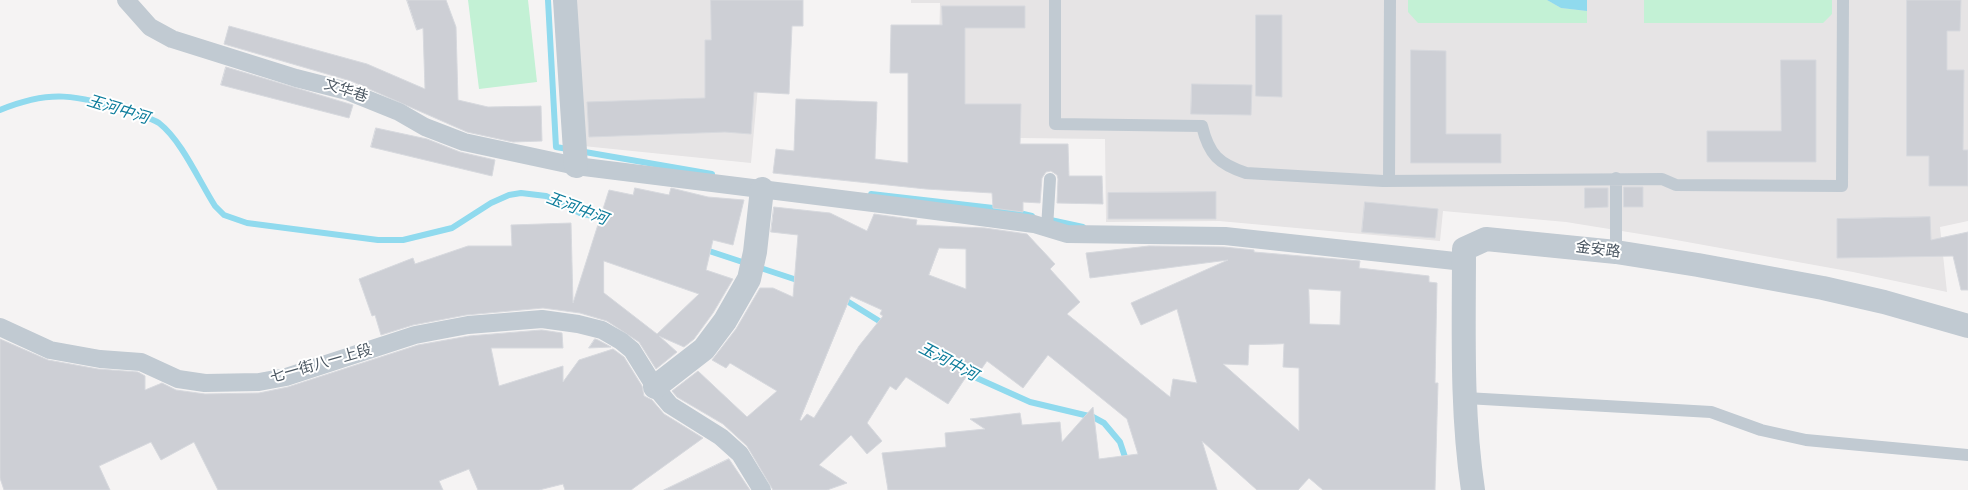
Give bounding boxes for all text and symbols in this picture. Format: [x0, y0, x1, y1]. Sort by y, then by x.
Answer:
street label: 文华巷 [322, 75, 370, 107]
water label: 玉河中河 [85, 91, 151, 129]
water label: 玉河中河 [544, 189, 610, 229]
street label: 金安路 [1575, 238, 1621, 262]
water label: 玉河中河 [915, 339, 981, 385]
street label: 七一街八一上段 [268, 341, 374, 387]

